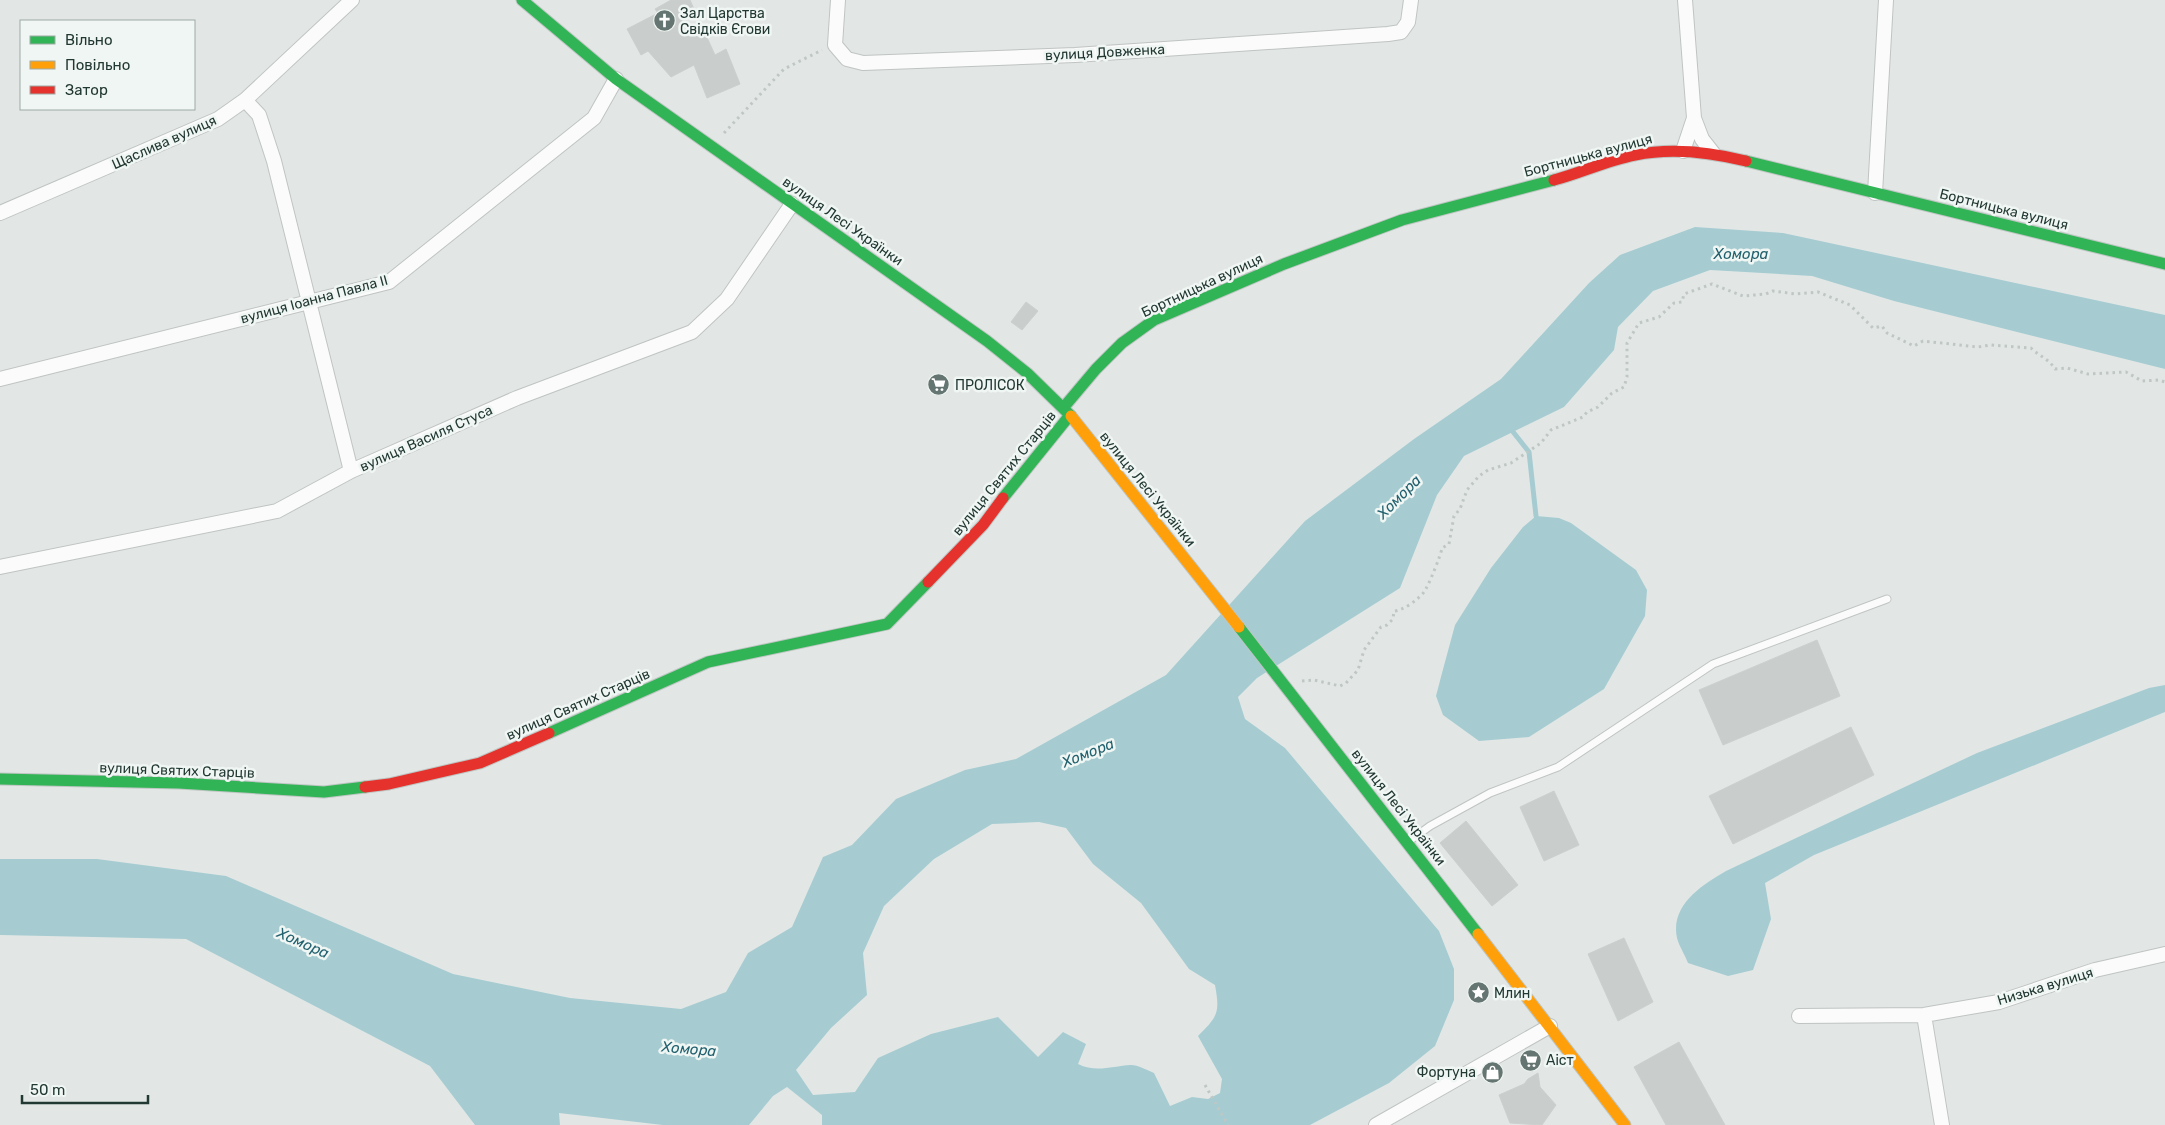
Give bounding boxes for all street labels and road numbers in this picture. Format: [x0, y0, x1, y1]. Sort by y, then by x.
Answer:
street label: вулиця Довженка [1045, 41, 1165, 64]
street label: Щаслива вулиця [109, 112, 219, 173]
street label: Бортницька вулиця [1522, 130, 1654, 181]
street label: вулиця Лесі Українки [779, 173, 906, 269]
street label: Бортницька вулиця [1938, 185, 2070, 234]
street label: Бортницька вулиця [1139, 250, 1266, 321]
street label: вулиця Іоанна Павла II [239, 272, 390, 327]
street label: вулиця Василя Стуса [357, 402, 495, 475]
street label: вулиця Святих Старців [949, 407, 1060, 539]
street label: вулиця Лесі Українки [1096, 428, 1199, 550]
street label: вулиця Святих Старців [504, 665, 653, 744]
street label: вулиця Лесі Українки [1348, 746, 1449, 869]
street label: вулиця Святих Старців [99, 759, 255, 782]
street label: Низька вулиця [1995, 964, 2095, 1009]

